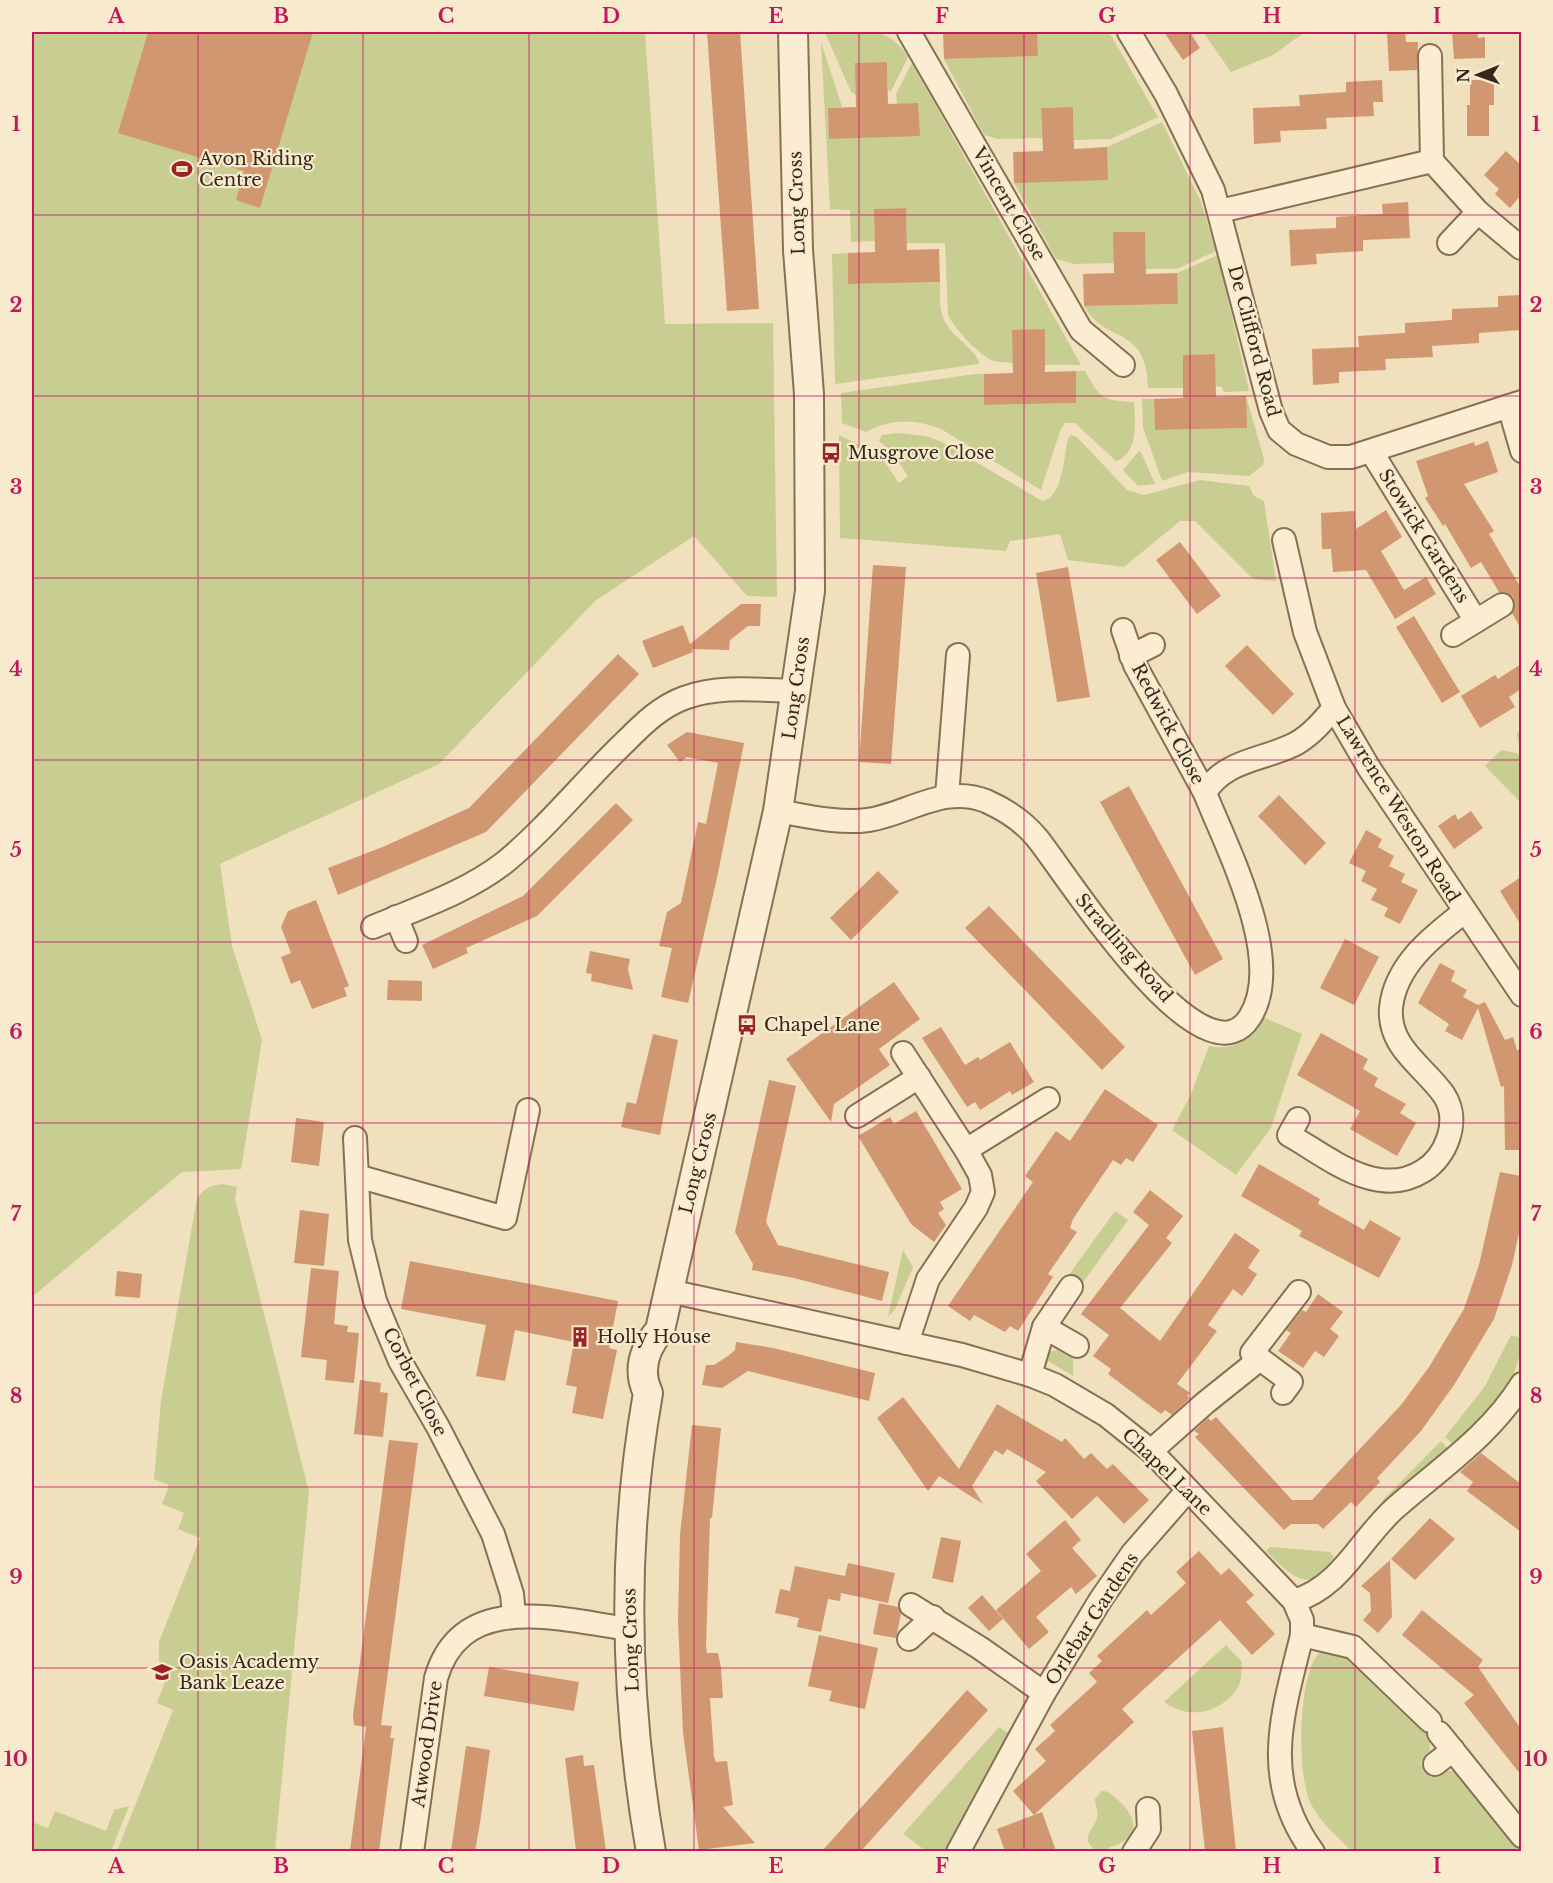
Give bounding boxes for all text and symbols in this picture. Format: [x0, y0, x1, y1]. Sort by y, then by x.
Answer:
text: A [107, 4, 125, 28]
text: B [273, 4, 289, 28]
text: C [438, 4, 454, 28]
text: D [602, 4, 620, 28]
text: E [768, 4, 784, 28]
text: F [935, 4, 949, 28]
text: G [1098, 4, 1116, 28]
text: H [1263, 4, 1282, 28]
text: I [1433, 4, 1441, 28]
north arrow [1448, 45, 1508, 105]
text: N [1453, 68, 1473, 83]
text: 1 [12, 112, 21, 136]
text: 1 [1532, 112, 1541, 136]
street label: Vincent Close [967, 142, 1050, 265]
place label: Avon Riding Centre [198, 148, 314, 191]
street label: Long Cross [784, 151, 810, 255]
sports icon: Avon Riding Centre [170, 157, 194, 181]
street label: De Clifford Road [1223, 263, 1285, 419]
text: 2 [9, 293, 23, 317]
text: 2 [1529, 293, 1543, 317]
bus stop icon: Musgrove Close [819, 441, 843, 465]
place label: Musgrove Close [848, 442, 995, 464]
street label: Stowick Gardens [1374, 465, 1474, 607]
text: 3 [10, 475, 22, 499]
text: 3 [1530, 475, 1542, 499]
street label: Long Cross [778, 635, 814, 741]
text: 4 [9, 657, 23, 681]
text: 4 [1529, 657, 1543, 681]
street label: Redwick Close [1127, 660, 1209, 788]
street label: Lawrence Weston Road [1331, 712, 1465, 906]
text: 5 [10, 838, 22, 862]
text: 5 [1530, 838, 1542, 862]
street label: Stradling Road [1071, 889, 1177, 1007]
bus stop icon: Chapel Lane [735, 1013, 759, 1037]
place label: Chapel Lane [764, 1014, 880, 1036]
text: 6 [9, 1020, 23, 1044]
text: 6 [1529, 1020, 1543, 1044]
street label: Long Cross [675, 1110, 721, 1216]
text: 7 [11, 1202, 22, 1226]
text: 7 [1531, 1202, 1542, 1226]
street label: Corbet Close [378, 1324, 452, 1440]
building icon: Holly House [568, 1325, 592, 1349]
place label: Holly House [597, 1326, 711, 1348]
text: 8 [10, 1384, 22, 1408]
text: 8 [1530, 1384, 1542, 1408]
street label: Chapel Lane [1118, 1424, 1216, 1520]
street label: Orlebar Gardens [1041, 1548, 1143, 1690]
text: 9 [9, 1565, 23, 1589]
text: 9 [1529, 1565, 1543, 1589]
street label: Long Cross [618, 1588, 644, 1692]
place label: Oasis Academy Bank Leaze [179, 1651, 319, 1694]
school or university icon: Oasis Academy Bank Leaze [150, 1660, 174, 1684]
street label: Atwood Drive [407, 1679, 447, 1810]
text: 10 [4, 1747, 28, 1771]
text: 10 [1524, 1747, 1548, 1771]
text: A [107, 1854, 125, 1878]
text: B [273, 1854, 289, 1878]
text: C [438, 1854, 454, 1878]
text: D [602, 1854, 620, 1878]
text: E [768, 1854, 784, 1878]
text: F [935, 1854, 949, 1878]
text: G [1098, 1854, 1116, 1878]
text: H [1263, 1854, 1282, 1878]
text: I [1433, 1854, 1441, 1878]

